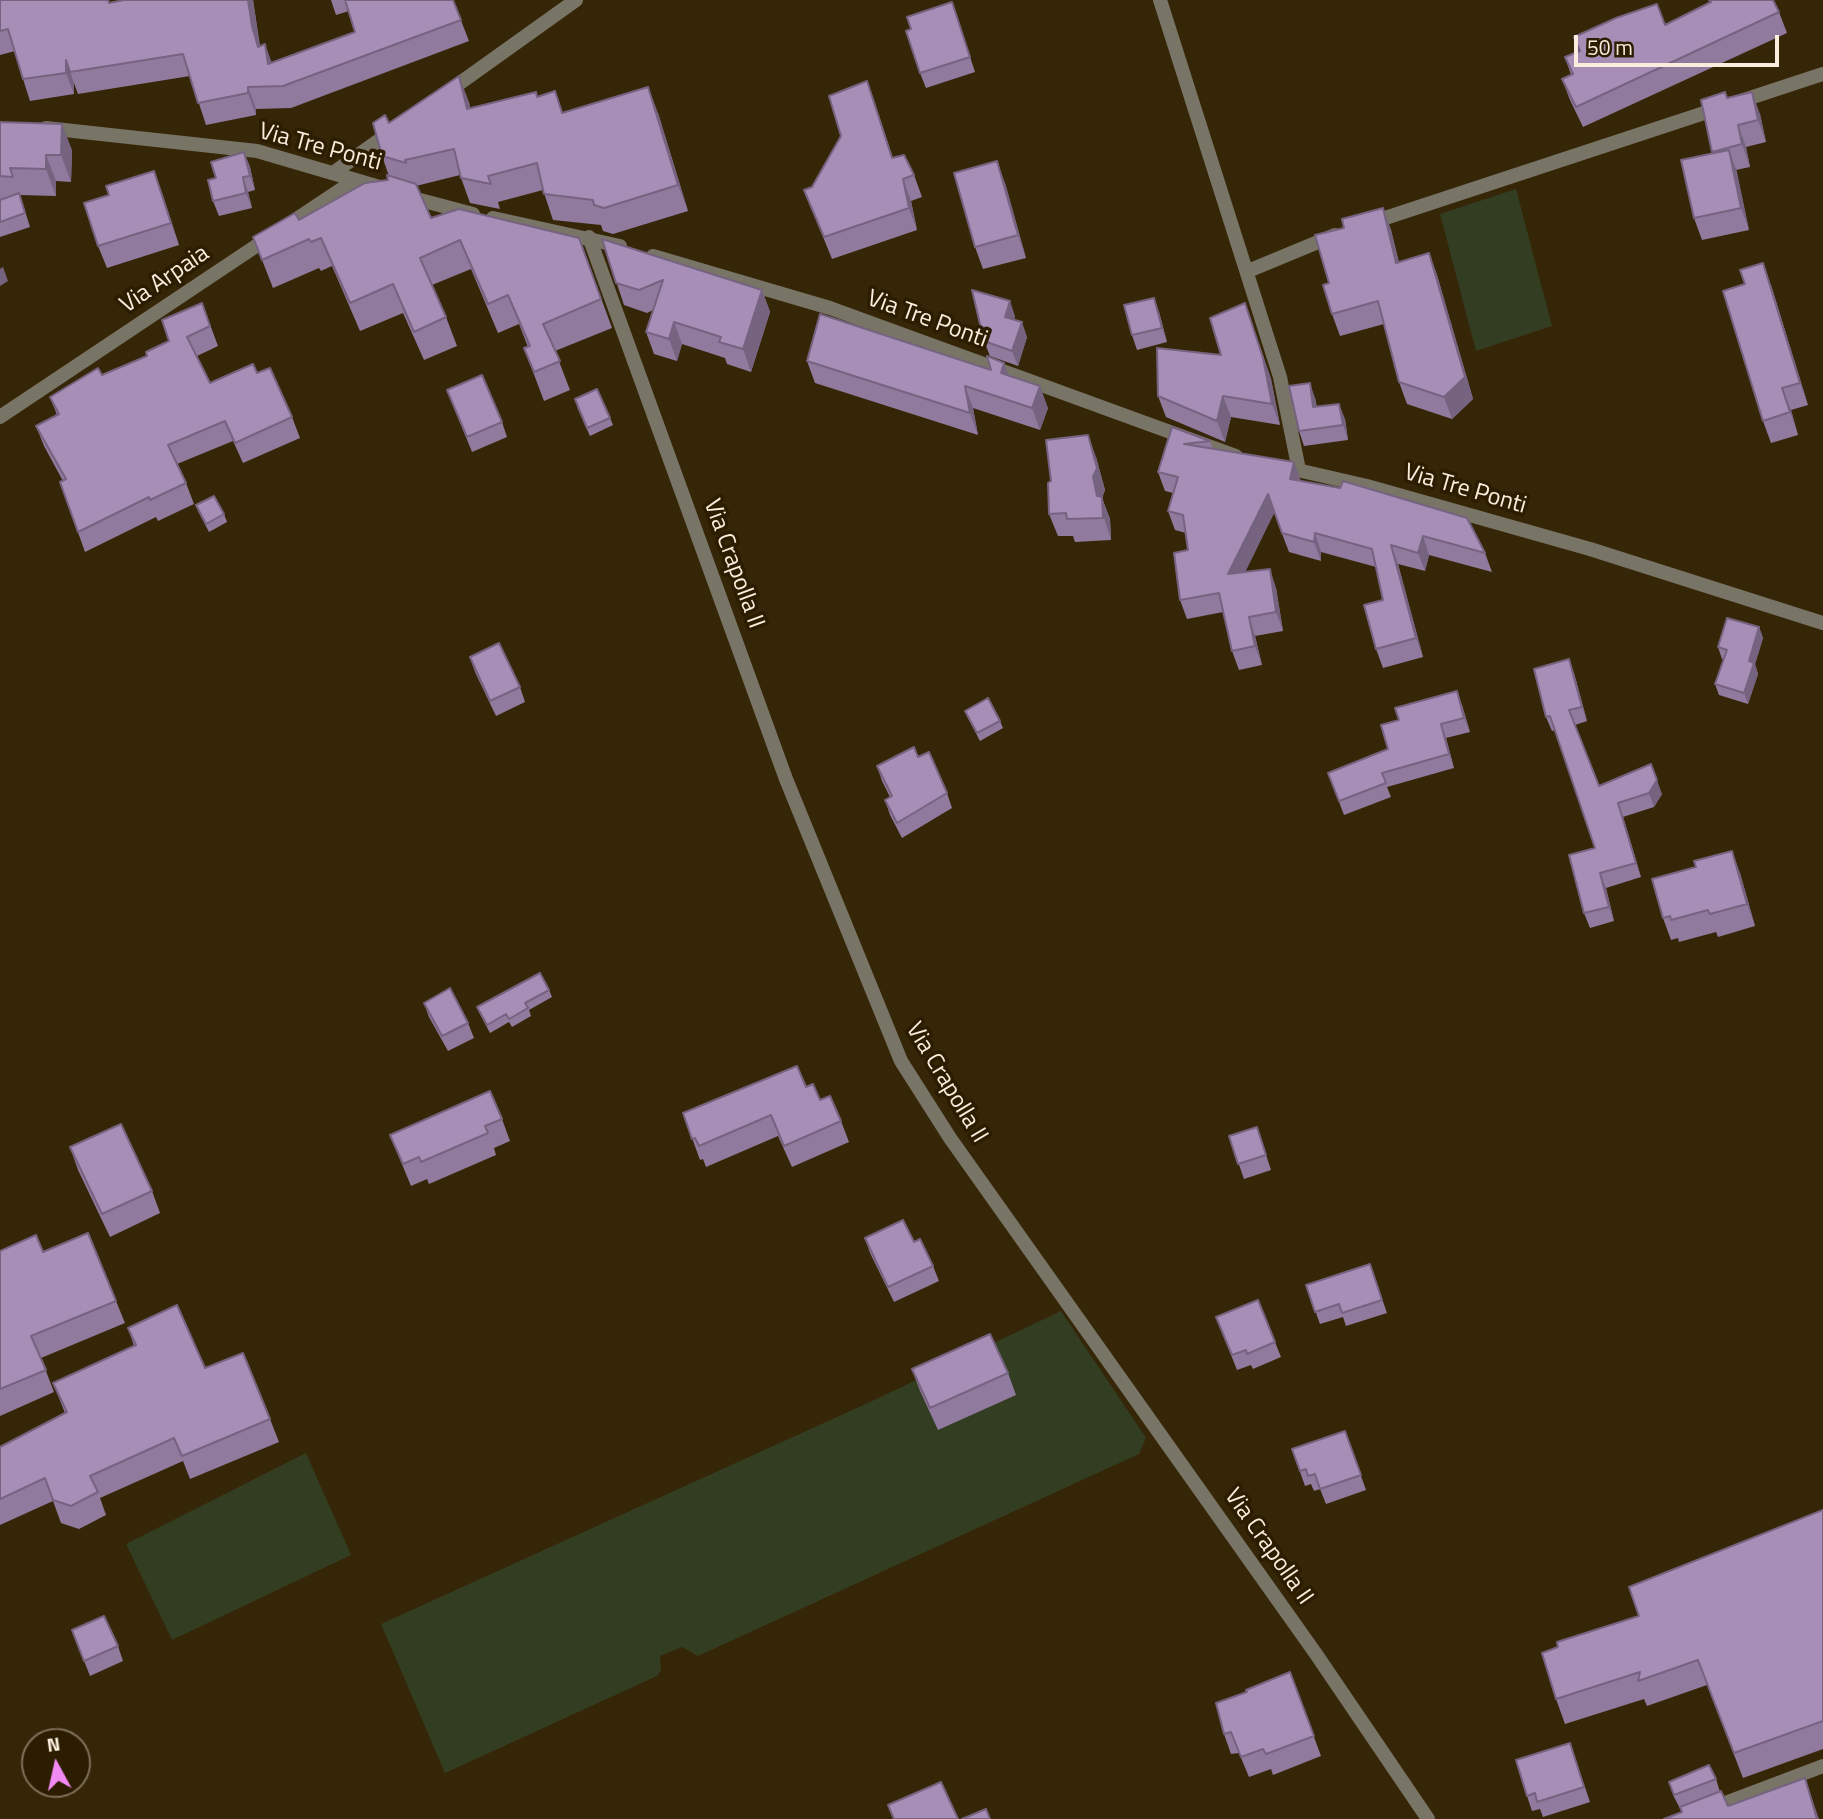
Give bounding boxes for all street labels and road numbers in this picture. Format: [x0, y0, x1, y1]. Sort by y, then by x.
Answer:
street label: Via Tre Ponti [255, 118, 385, 178]
street label: Via Arpaia [115, 240, 215, 320]
street label: Via Tre Ponti [863, 285, 991, 355]
street label: Via Tre Ponti [1401, 459, 1529, 521]
street label: Via Crapolla II [696, 495, 770, 633]
street label: Via Crapolla II [899, 1018, 993, 1148]
street label: Via Crapolla II [1217, 1483, 1319, 1611]

